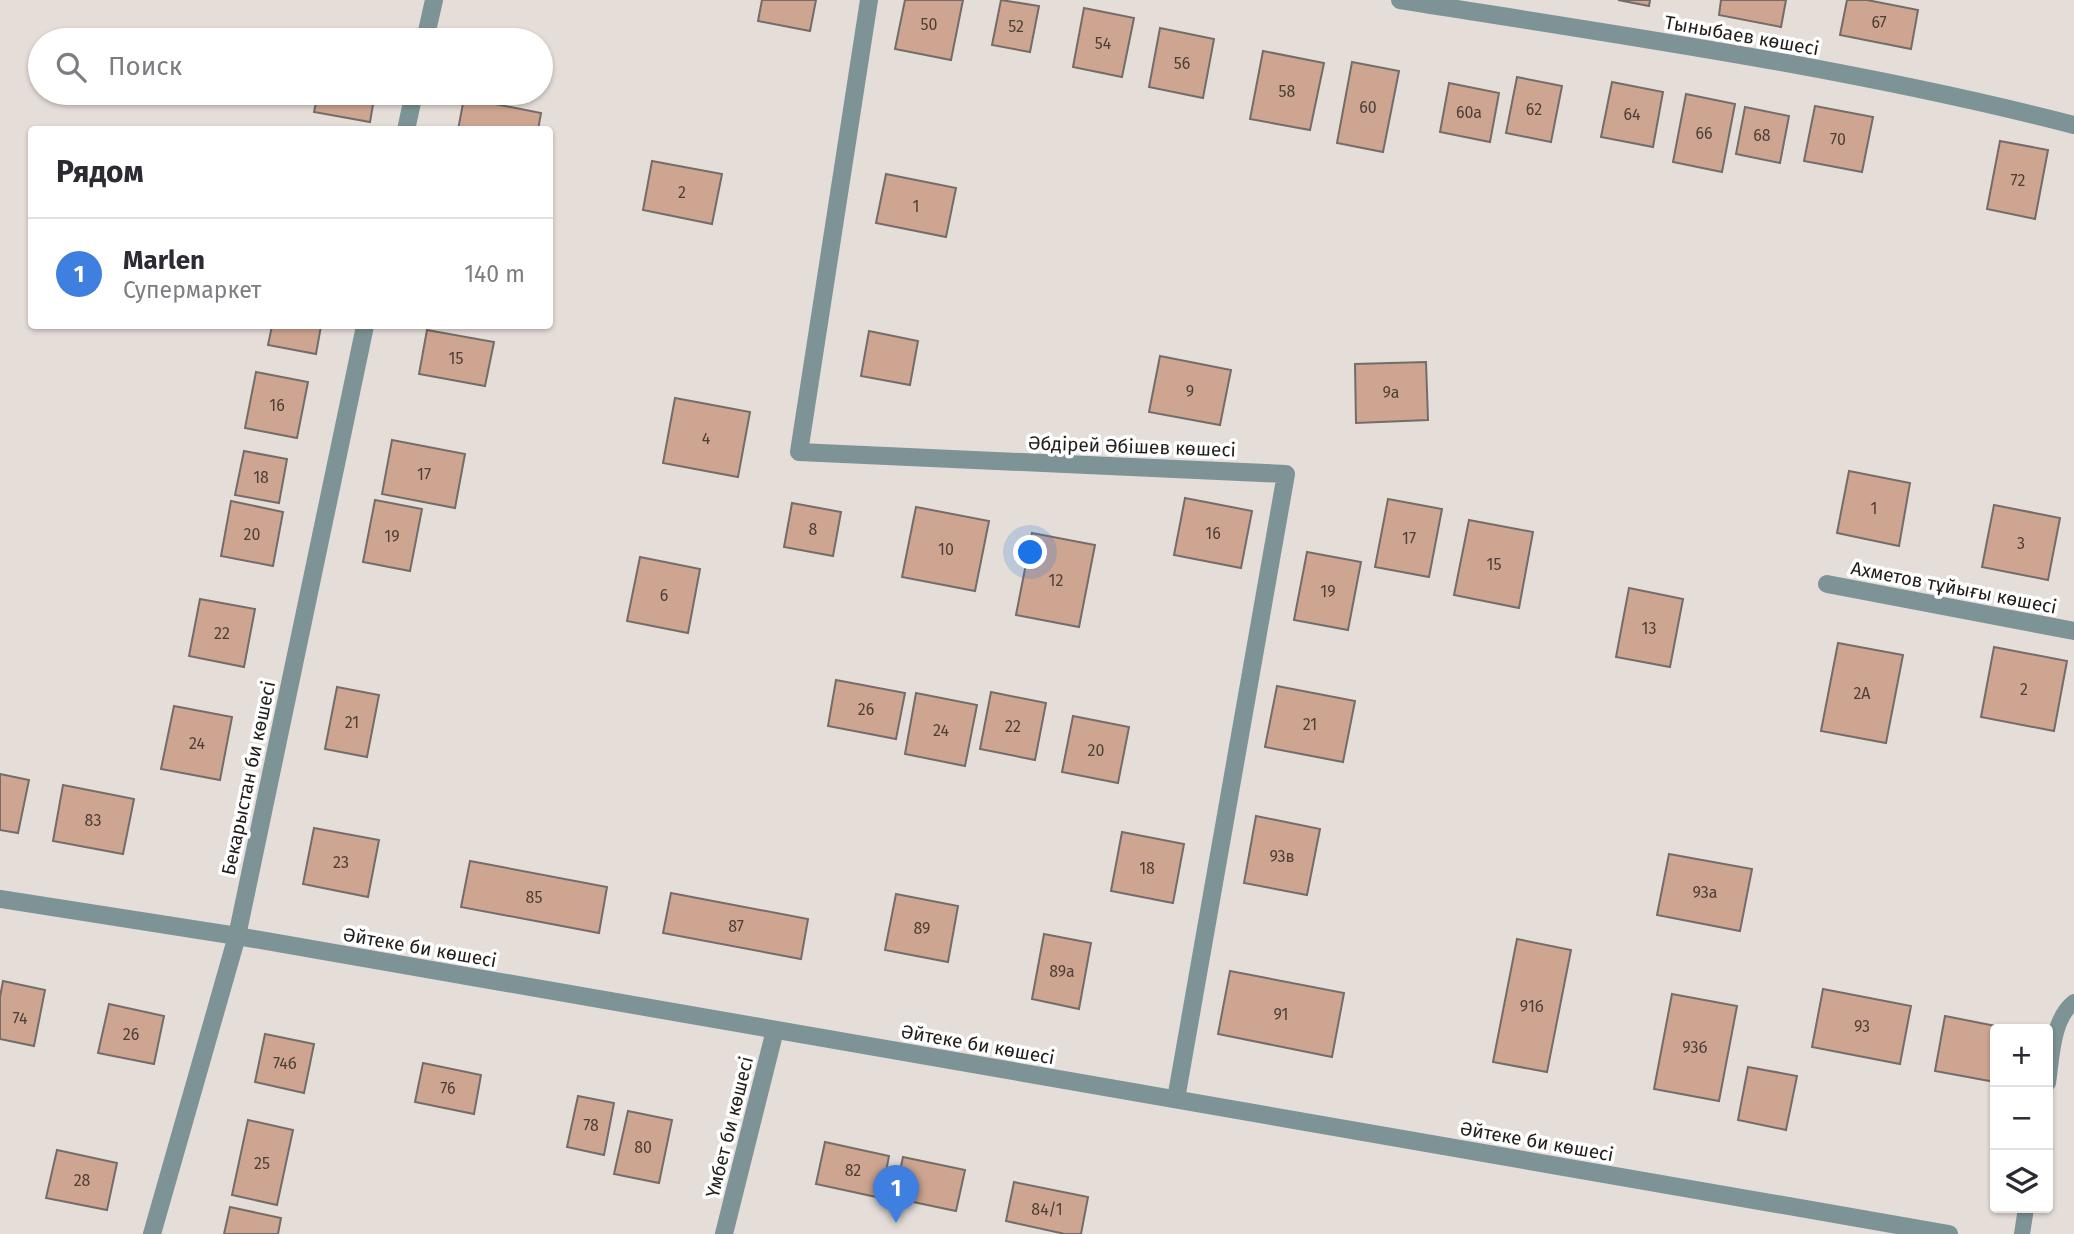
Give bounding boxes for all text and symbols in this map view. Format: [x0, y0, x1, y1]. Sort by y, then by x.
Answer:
street label: Тыныбаев көшесі [1663, 11, 1821, 60]
house number: 67 [1871, 13, 1887, 32]
house number: 50 [921, 15, 938, 34]
house number: 52 [1008, 17, 1024, 36]
search box [28, 28, 553, 105]
house number: 54 [1095, 34, 1112, 53]
icon: search [52, 48, 90, 86]
text: Поиск [108, 51, 182, 82]
house number: 56 [1174, 54, 1190, 73]
house number: 58 [1279, 82, 1296, 101]
house number: 60 [1359, 98, 1377, 117]
house number: 62 [1526, 100, 1542, 119]
house number: 60а [1456, 103, 1482, 122]
house number: 64 [1623, 105, 1641, 124]
house number: 66 [1695, 124, 1713, 143]
house number: 68 [1753, 126, 1771, 145]
house number: 70 [1830, 130, 1846, 149]
text: Рядом [56, 154, 144, 190]
house number: 72 [2011, 171, 2025, 190]
house number: 2 [678, 183, 686, 202]
house number: 1 [913, 197, 919, 216]
text: Marlen [123, 245, 205, 276]
text: 1 [74, 260, 84, 288]
text: 140 m [464, 260, 525, 288]
text: Супермаркет [123, 276, 261, 304]
house number: 15 [449, 349, 463, 368]
house number: 9 [1186, 382, 1194, 401]
house number: 9а [1383, 383, 1399, 402]
house number: 16 [269, 396, 285, 415]
house number: 4 [702, 429, 711, 448]
street label: Әбдірей Әбішев көшесі [1028, 431, 1236, 462]
house number: 17 [417, 465, 431, 484]
house number: 18 [253, 468, 269, 487]
house number: 1 [1871, 499, 1877, 518]
house number: 8 [809, 520, 818, 539]
house number: 16 [1205, 524, 1221, 543]
house number: 20 [244, 525, 260, 544]
house number: 19 [384, 527, 400, 546]
house number: 17 [1402, 529, 1416, 548]
house number: 3 [2017, 534, 2025, 553]
your location [1013, 535, 1047, 569]
house number: 10 [938, 540, 954, 559]
house number: 15 [1487, 555, 1501, 574]
street label: Ахметов тұйығы көшесі [1849, 556, 2059, 619]
house number: 12 [1049, 571, 1063, 590]
house number: 19 [1320, 582, 1336, 601]
house number: 6 [660, 586, 668, 605]
house number: 13 [1642, 619, 1656, 638]
house number: 22 [214, 624, 230, 643]
street label: Бекарыстан би көшесі [217, 679, 280, 877]
house number: 2 [2020, 680, 2028, 699]
house number: 2А [1853, 684, 1871, 703]
house number: 26 [858, 700, 874, 719]
house number: 21 [345, 713, 359, 732]
house number: 21 [1303, 715, 1317, 734]
house number: 22 [1005, 717, 1021, 736]
house number: 24 [933, 721, 949, 740]
house number: 24 [189, 734, 205, 753]
house number: 20 [1088, 741, 1104, 760]
house number: 83 [85, 811, 101, 830]
house number: 93в [1269, 847, 1295, 866]
house number: 23 [333, 853, 349, 872]
house number: 18 [1139, 859, 1155, 878]
house number: 93а [1693, 883, 1717, 902]
house number: 85 [526, 888, 542, 907]
house number: 87 [728, 917, 744, 936]
house number: 89 [914, 919, 930, 938]
street label: Әйтеке би көшесі [341, 923, 498, 972]
house number: 89а [1049, 962, 1075, 981]
house number: 91б [1520, 997, 1544, 1016]
house number: 91 [1273, 1005, 1289, 1024]
house number: 74 [13, 1009, 28, 1028]
house number: 93 [1854, 1017, 1870, 1036]
street label: Әйтеке би көшесі [899, 1020, 1056, 1069]
map controls [1990, 1024, 2053, 1213]
button: + [1990, 1024, 2053, 1087]
house number: 26 [123, 1025, 139, 1044]
house number: 93б [1682, 1038, 1708, 1057]
house number: 74б [273, 1054, 297, 1073]
street label: Үмбет би көшесі [701, 1054, 758, 1200]
house number: 76 [440, 1079, 456, 1098]
button: − [1990, 1087, 2053, 1150]
house number: 78 [583, 1116, 599, 1135]
street label: Әйтеке би көшесі [1458, 1117, 1615, 1166]
house number: 80 [634, 1138, 652, 1157]
button: layers [1990, 1150, 2053, 1213]
house number: 25 [254, 1154, 270, 1173]
house number: 82 [845, 1161, 861, 1180]
pin: 1 [873, 1165, 919, 1223]
house number: 28 [74, 1171, 91, 1190]
house number: 84/1 [1031, 1200, 1063, 1219]

